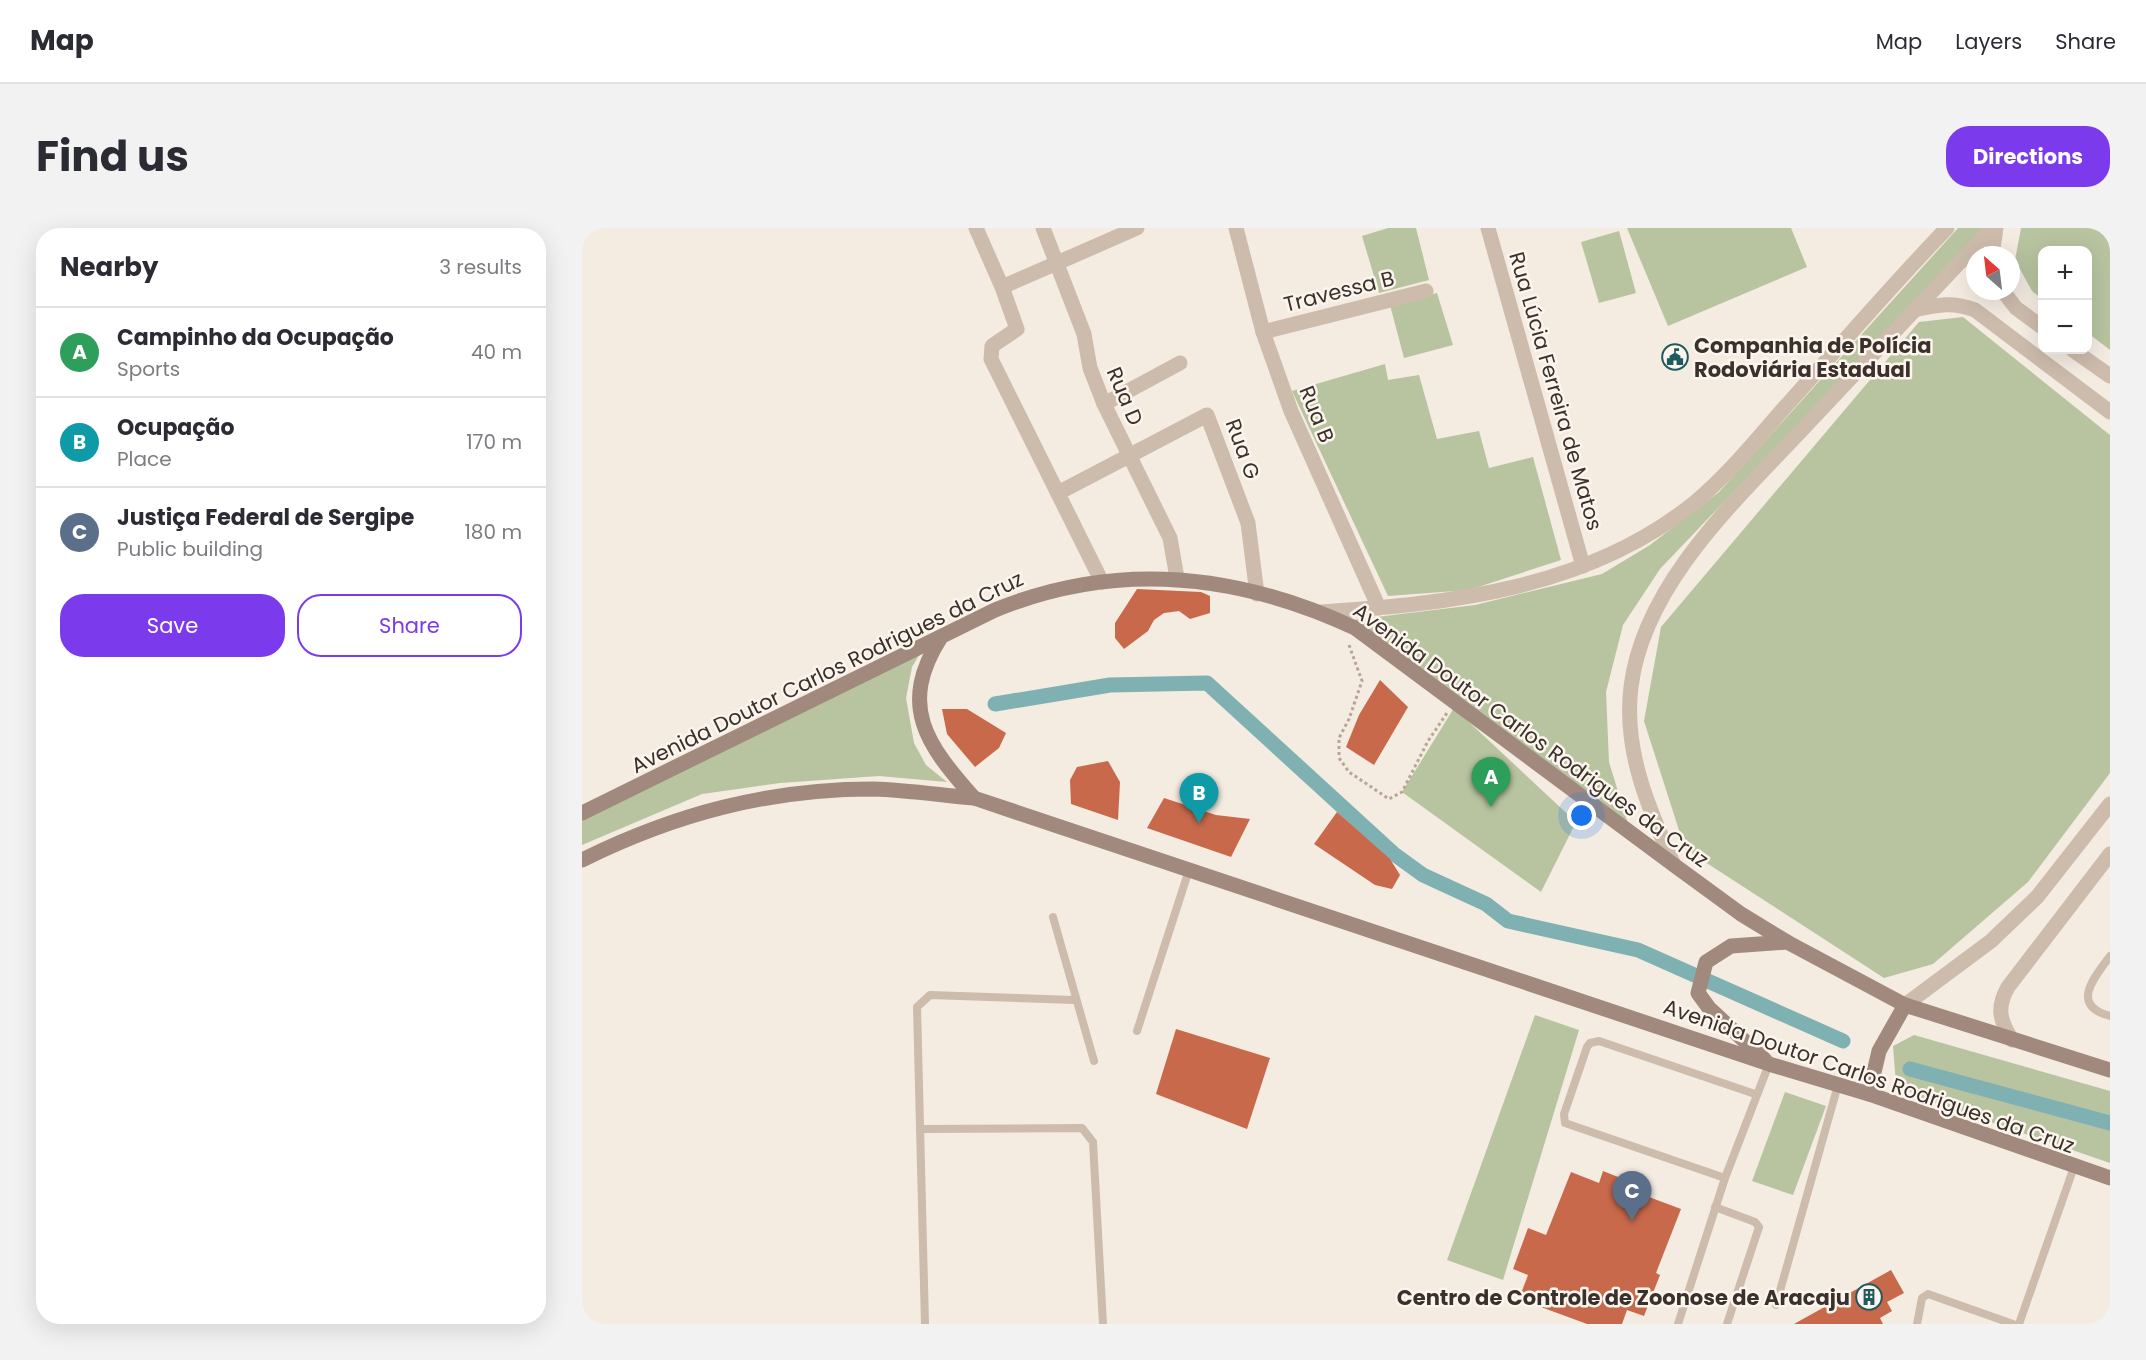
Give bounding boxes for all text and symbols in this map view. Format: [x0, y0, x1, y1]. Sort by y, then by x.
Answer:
text: Map [30, 21, 94, 60]
text: Map [1876, 27, 1922, 56]
text: Layers [1955, 27, 2022, 56]
text: Share [2055, 27, 2116, 56]
button: Directions [1946, 126, 2110, 187]
text: Find us [36, 127, 189, 186]
north arrow [1966, 246, 2020, 300]
map controls [2038, 246, 2092, 354]
button: + [2038, 246, 2092, 300]
street label: Rua Lúcia Ferreira de Matos [1502, 248, 1610, 534]
text: Nearby [60, 249, 158, 285]
text: 3 results [439, 253, 522, 281]
street label: Travessa B [1281, 263, 1397, 319]
button: − [2038, 300, 2092, 354]
text: Campinho da Ocupação [117, 322, 394, 353]
place label: Companhia de Polícia Rodoviária Estadual [1694, 331, 1932, 384]
text: A [72, 338, 87, 366]
text: 40 m [471, 338, 522, 366]
public building icon: Companhia de Polícia Rodoviária Estadual [1660, 342, 1690, 372]
text: Sports [117, 355, 180, 383]
street label: Rua D [1100, 362, 1150, 430]
street label: Rua B [1293, 381, 1341, 447]
text: Ocupação [117, 412, 235, 443]
street label: Rua G [1219, 415, 1267, 483]
text: B [73, 428, 86, 456]
text: 170 m [466, 428, 522, 456]
text: Place [117, 445, 172, 473]
text: Justiça Federal de Sergipe [117, 502, 414, 533]
text: C [72, 518, 87, 546]
text: 180 m [464, 518, 522, 546]
text: Public building [117, 535, 263, 563]
street label: Avenida Doutor Carlos Rodrigues da Cruz [626, 564, 1028, 780]
button: Save [60, 594, 285, 657]
button: Share [297, 594, 522, 657]
street label: Avenida Doutor Carlos Rodrigues da Cruz [1348, 598, 1714, 872]
pin: A [1472, 758, 1510, 807]
pin: B [1180, 774, 1218, 823]
your location [1567, 801, 1596, 830]
street label: Avenida Doutor Carlos Rodrigues da Cruz [1660, 992, 2078, 1160]
pin: C [1612, 1172, 1652, 1221]
building icon: Centro de Controle de Zoonose de Aracaju [1854, 1282, 1884, 1312]
place label: Centro de Controle de Zoonose de Aracaju [1397, 1283, 1850, 1312]

